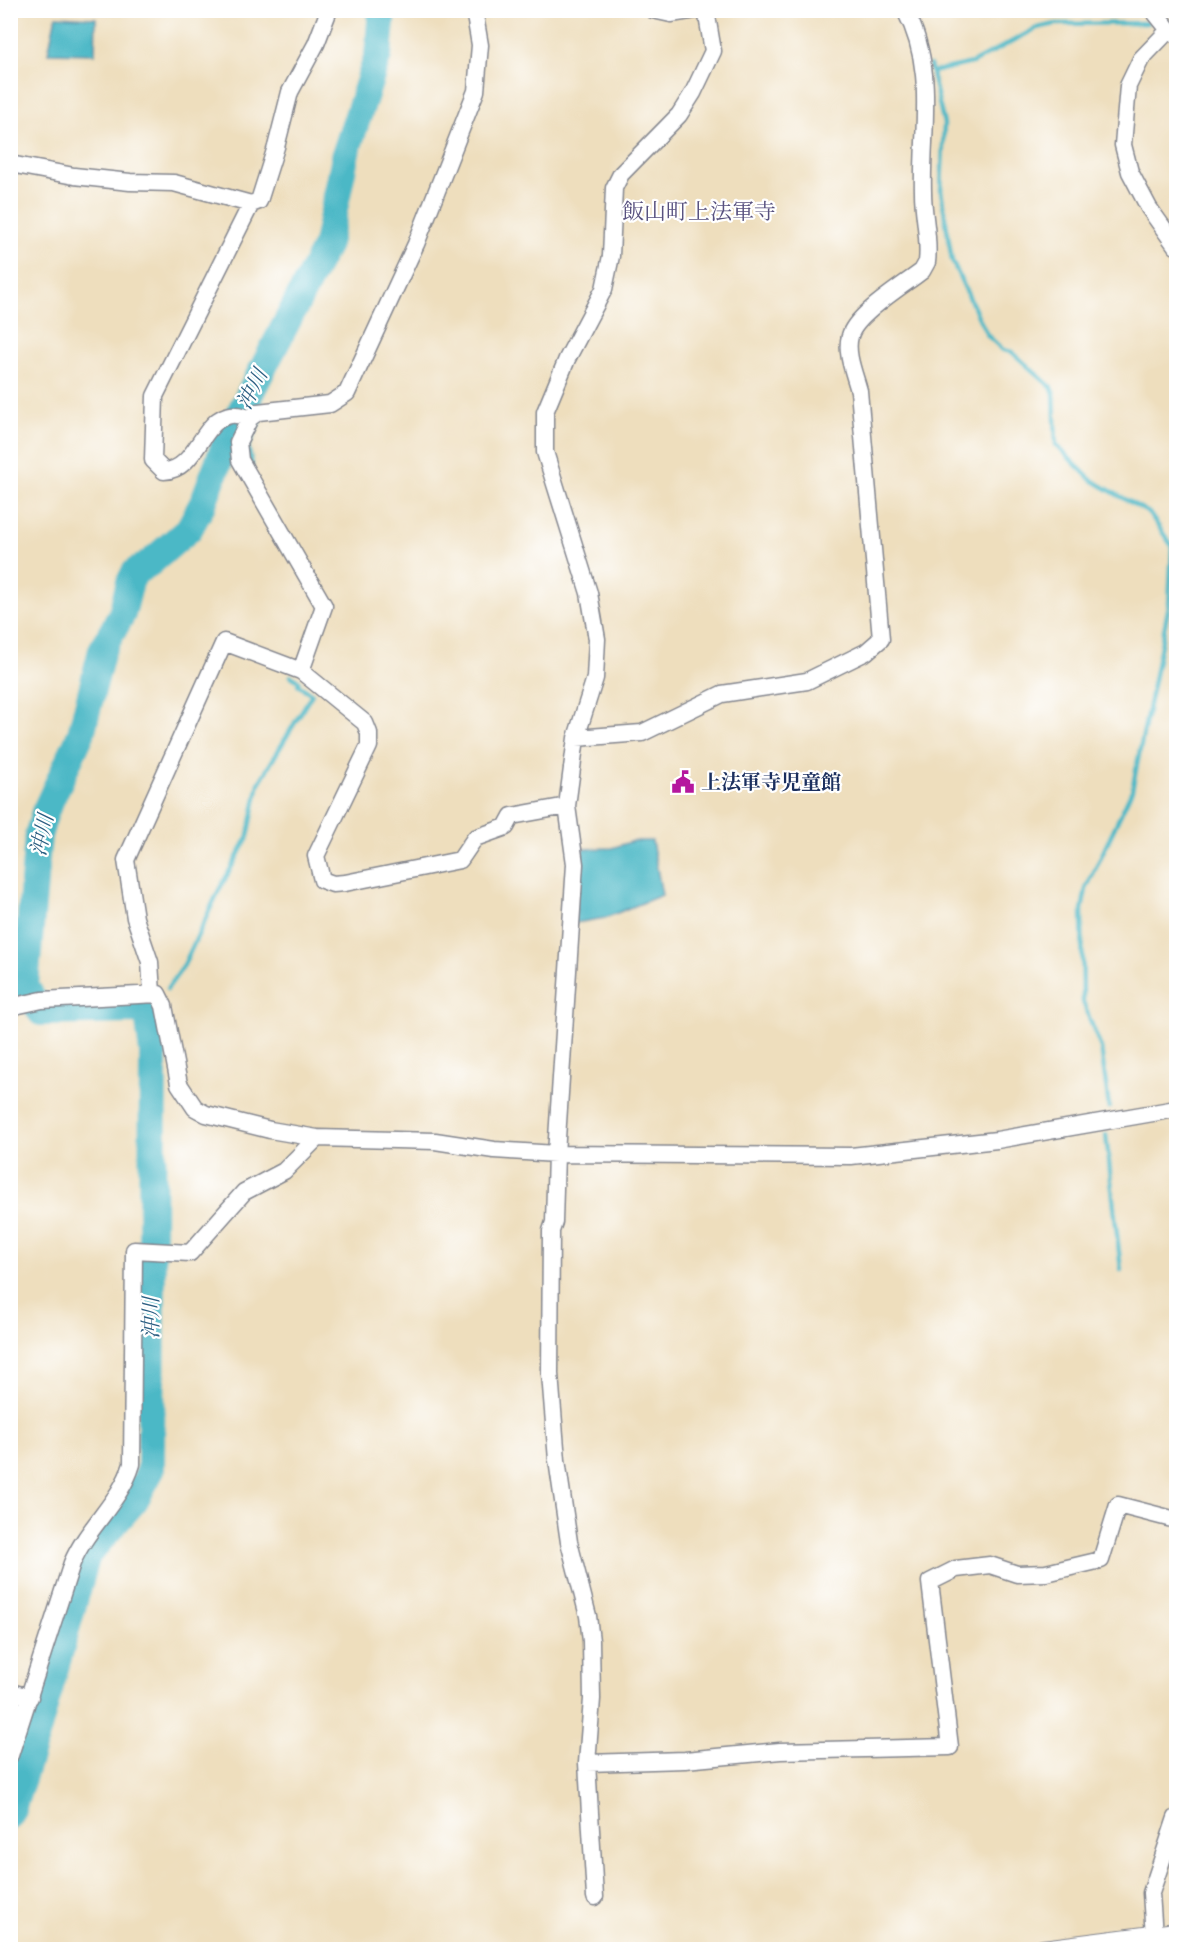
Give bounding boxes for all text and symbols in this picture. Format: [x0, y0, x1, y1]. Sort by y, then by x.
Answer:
district label: 飯山町上法軍寺 [622, 198, 776, 226]
water label: 沖川 [231, 363, 275, 414]
public building icon: 上法軍寺児童館 [670, 769, 696, 795]
place label: 上法軍寺児童館 [701, 770, 841, 795]
water label: 沖川 [25, 810, 60, 858]
water label: 沖川 [138, 1295, 165, 1339]

